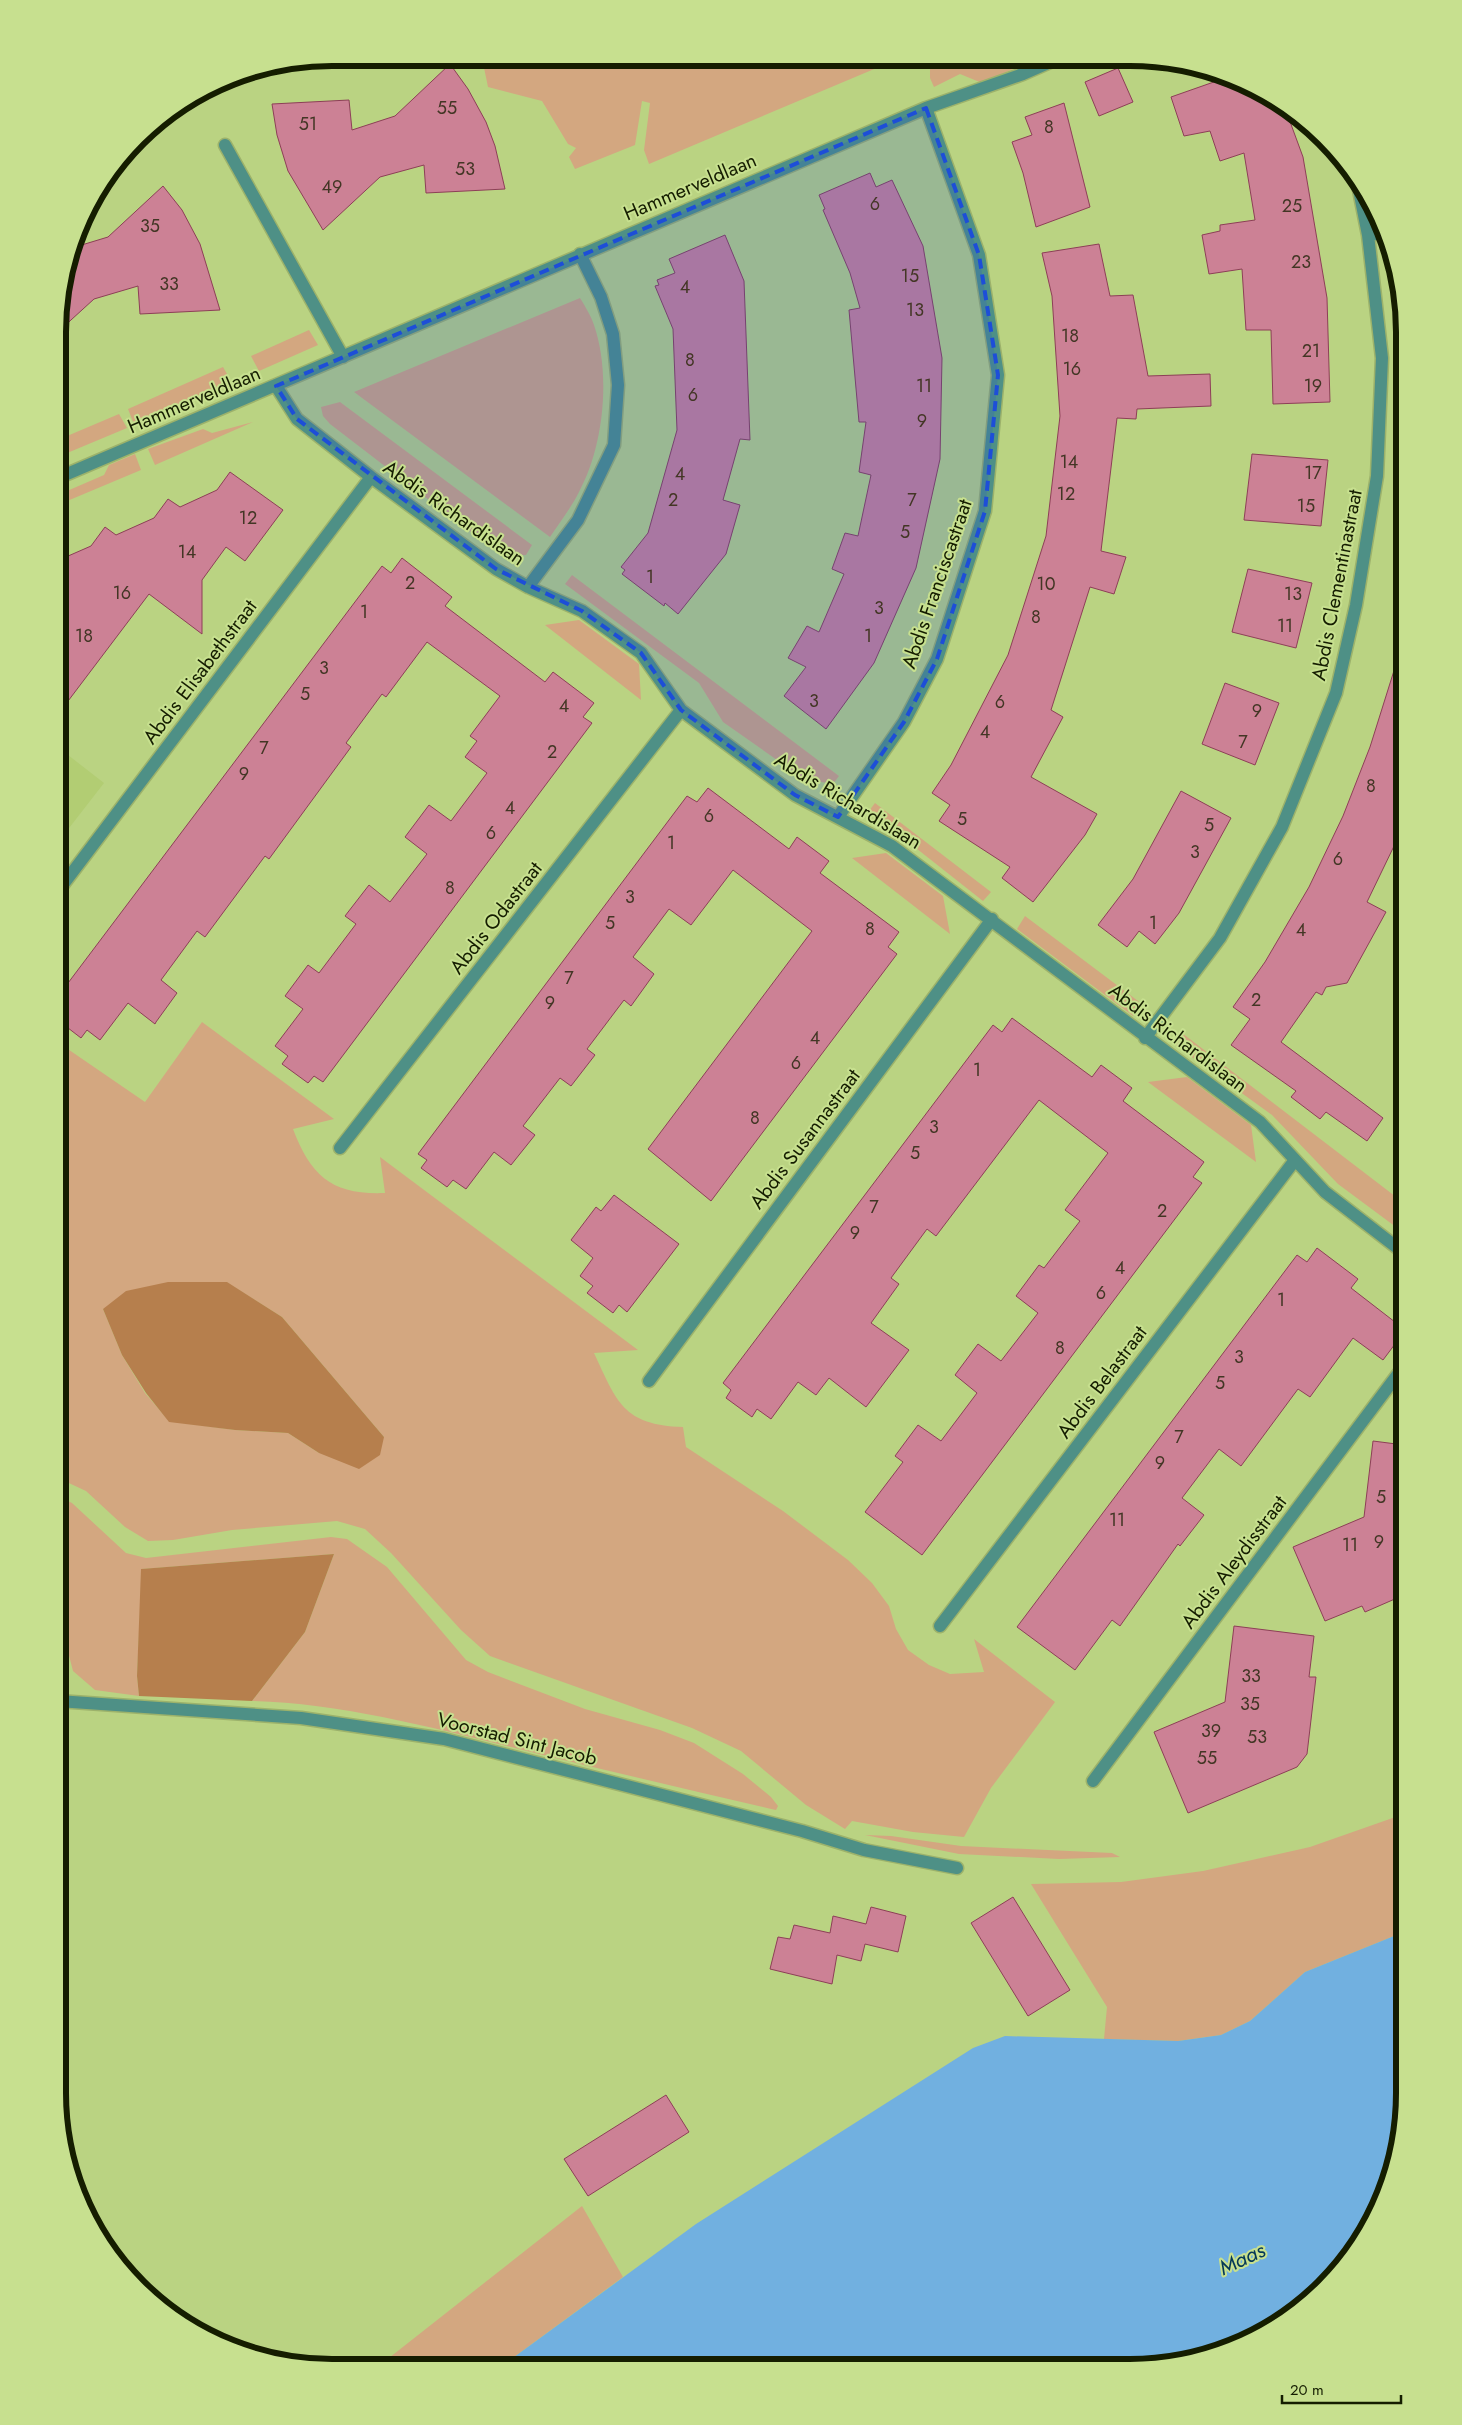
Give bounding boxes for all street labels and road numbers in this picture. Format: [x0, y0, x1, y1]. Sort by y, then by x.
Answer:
street label: Hammerveldlaan [619, 146, 761, 228]
street label: Hammerveldlaan [123, 359, 265, 441]
street label: Abdis Richardislaan [377, 453, 531, 573]
street label: Abdis Clementinastraat [1304, 487, 1370, 683]
street label: Abdis Franciscastraat [894, 495, 980, 673]
street label: Abdis Elisabethstraat [136, 593, 264, 750]
street label: Abdis Richardislaan [769, 746, 927, 856]
street label: Abdis Odastraat [443, 855, 549, 980]
street label: Abdis Richardislaan [1103, 976, 1253, 1100]
street label: Abdis Susannastraat [743, 1063, 867, 1215]
street label: Abdis Belastraat [1050, 1319, 1154, 1445]
street label: Abdis Aleydisstraat [1174, 1489, 1294, 1635]
street label: Voorstad Sint Jacob [434, 1705, 600, 1773]

